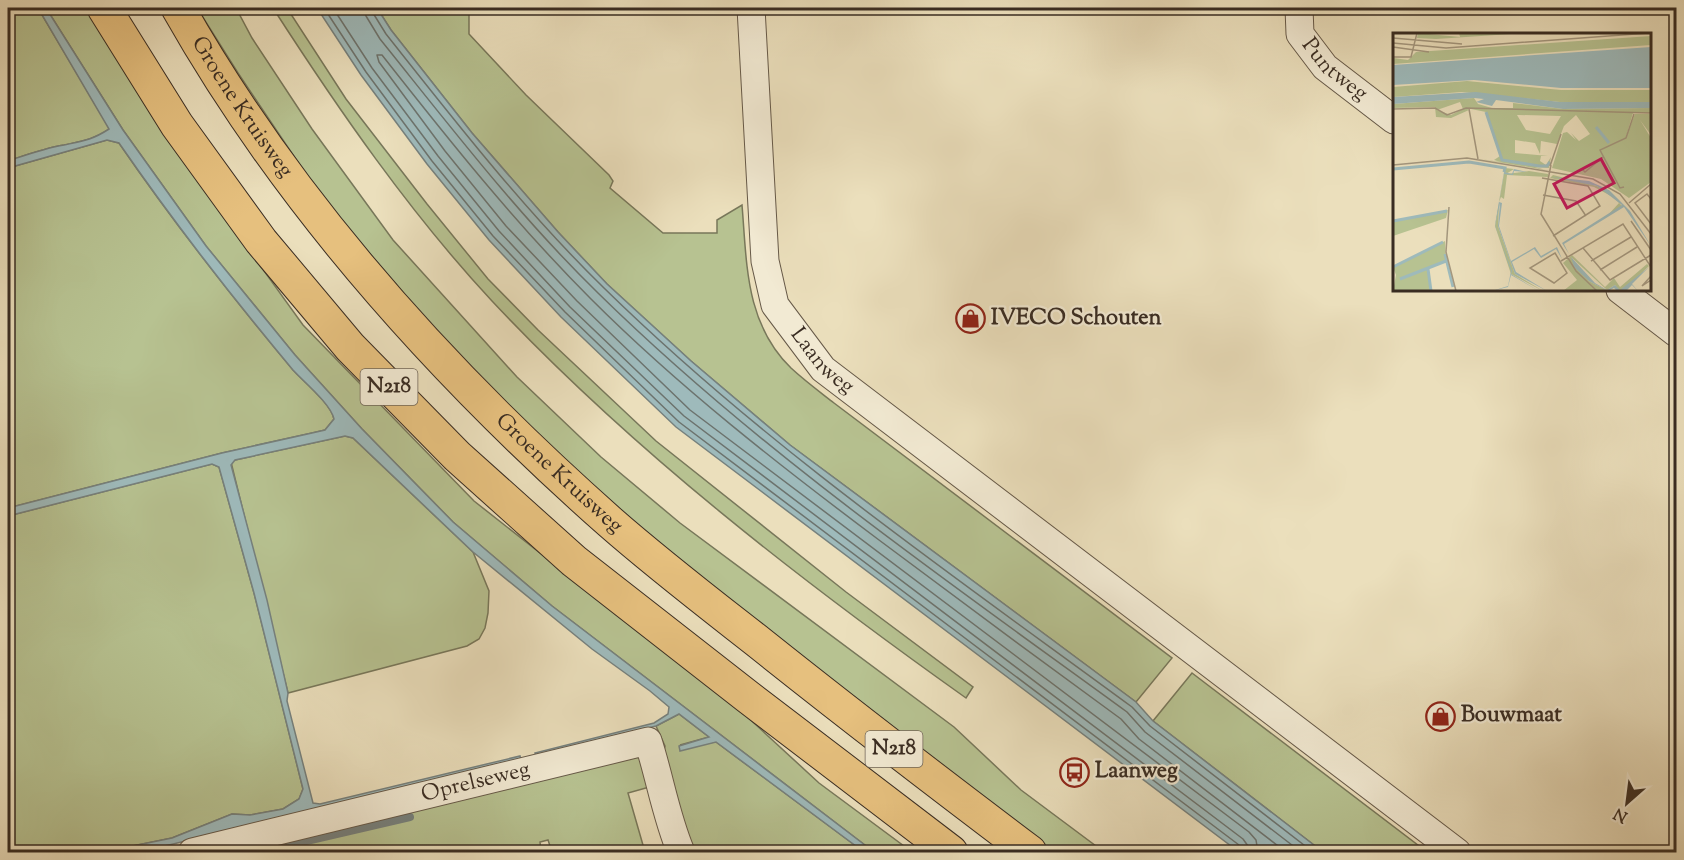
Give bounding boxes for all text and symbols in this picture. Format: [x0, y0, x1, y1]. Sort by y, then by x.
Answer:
street label: Groene Kruisweg [182, 31, 300, 185]
street label: Puntweg [1293, 32, 1374, 110]
inset map [1393, 33, 1651, 291]
shop icon: IVECO Schouten [954, 303, 986, 335]
place label: IVECO Schouten [991, 303, 1162, 335]
street label: Laanweg [781, 321, 861, 403]
road number: N218 [360, 369, 418, 405]
street label: Groene Kruisweg [487, 406, 630, 542]
shop icon: Bouwmaat [1424, 700, 1456, 732]
place label: Bouwmaat [1461, 700, 1562, 732]
road number: N218 [866, 731, 922, 767]
street label: Oprelseweg [418, 754, 534, 812]
bus stop icon: Laanweg [1058, 756, 1090, 788]
place label: Laanweg [1095, 756, 1178, 788]
north arrow [1597, 773, 1657, 833]
text: N [1610, 801, 1632, 827]

